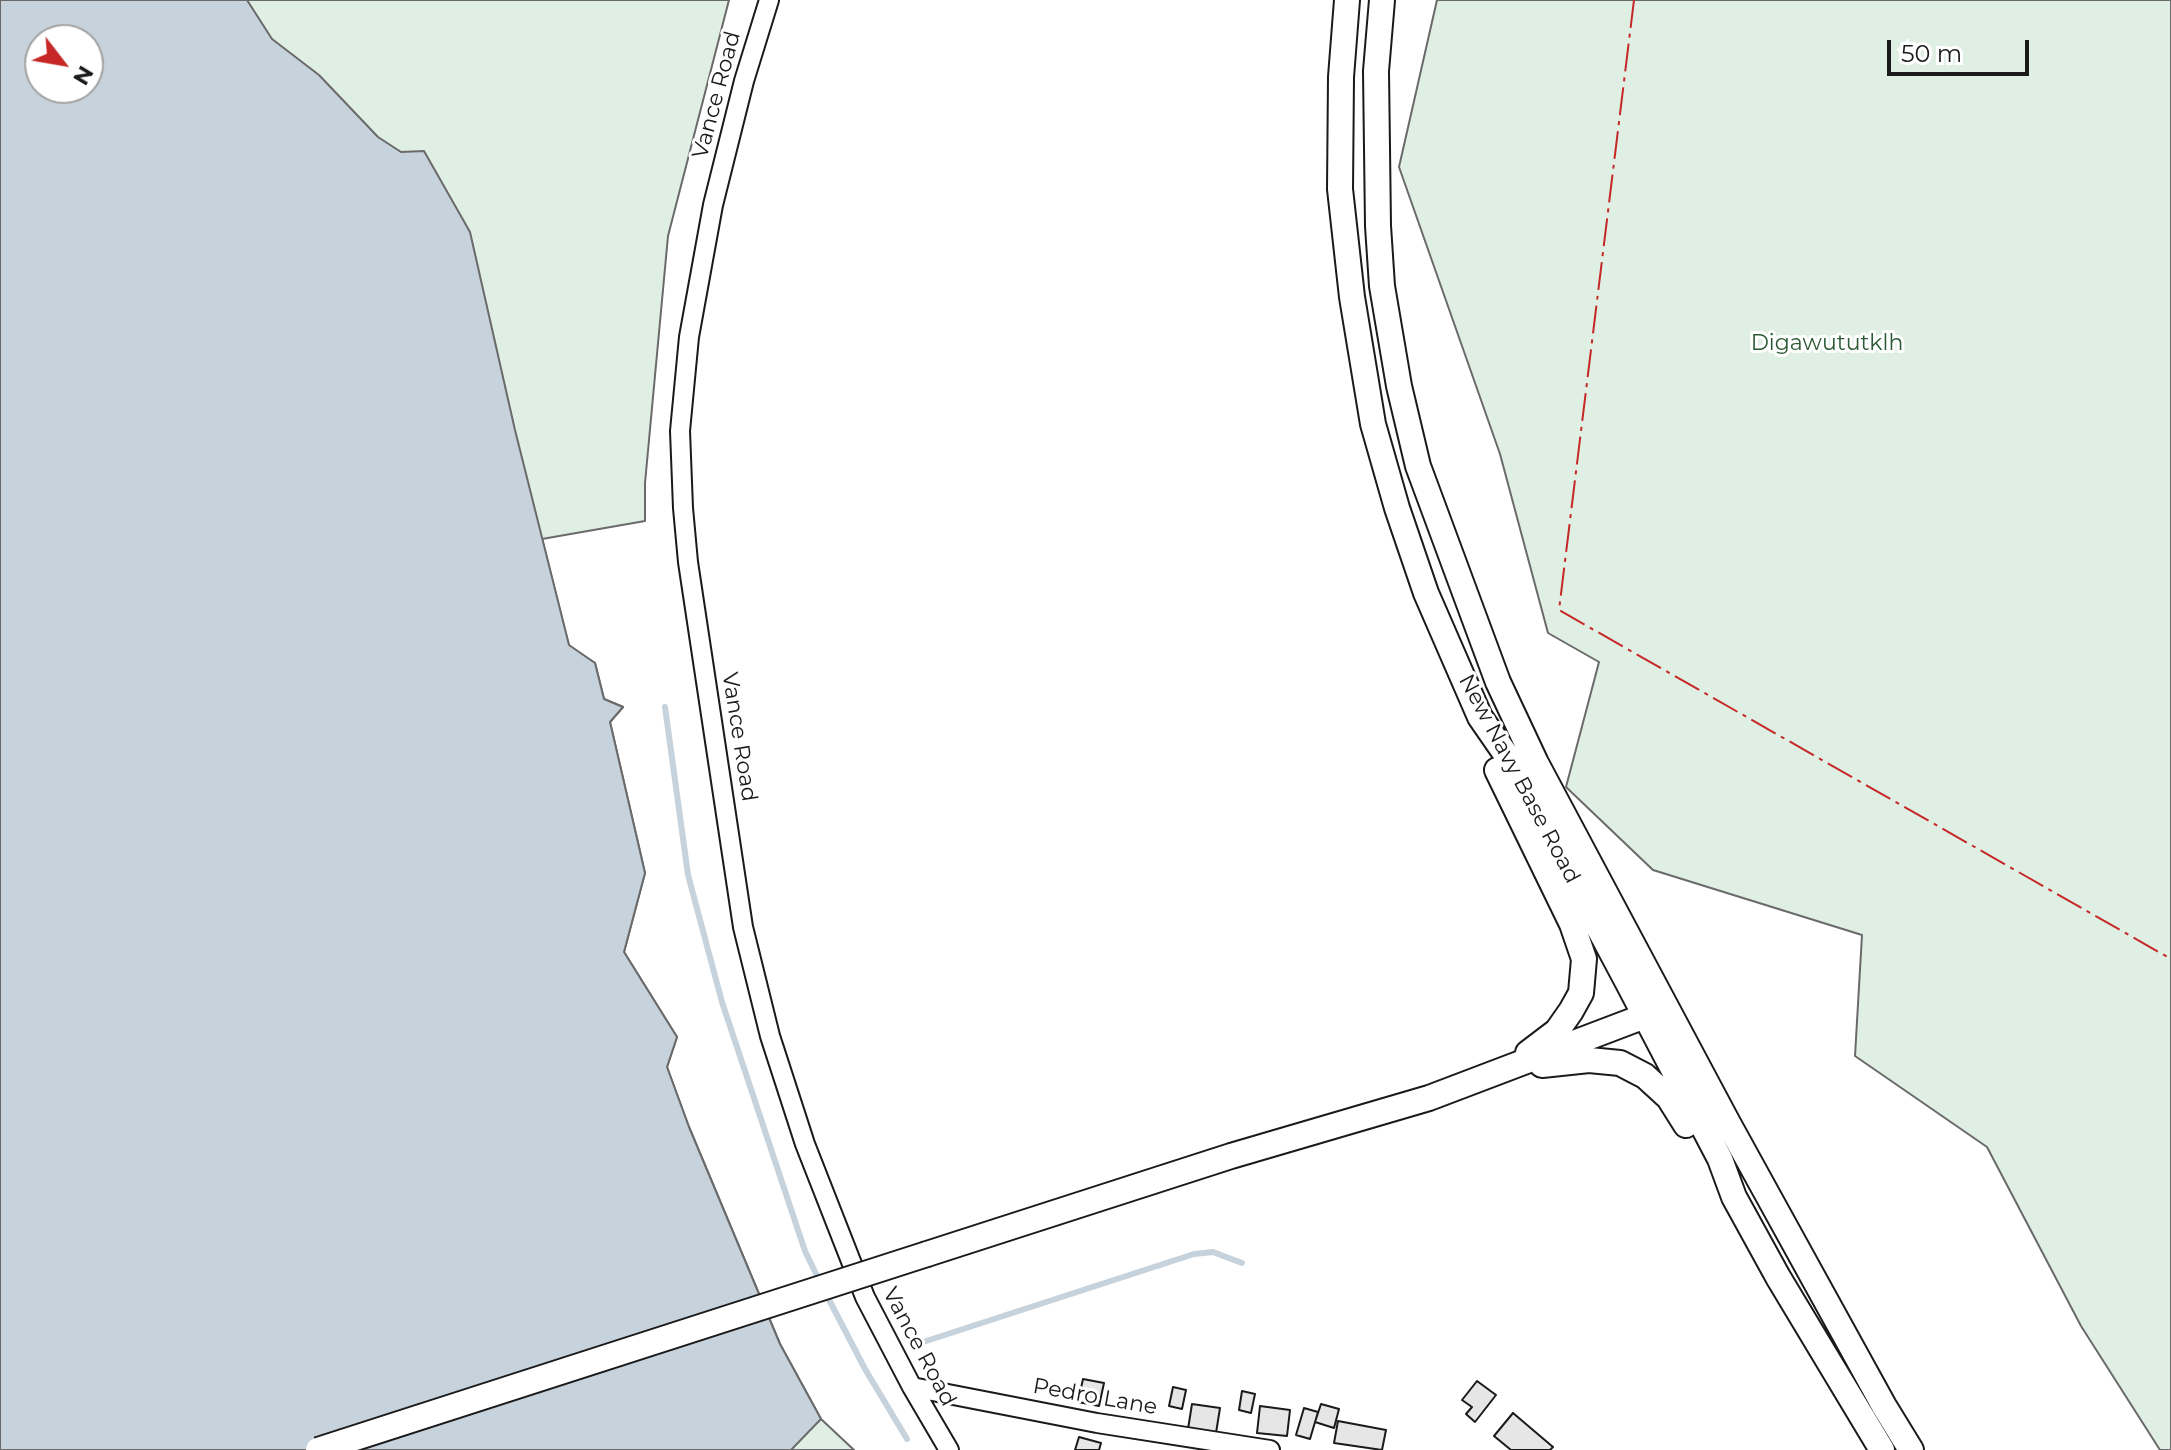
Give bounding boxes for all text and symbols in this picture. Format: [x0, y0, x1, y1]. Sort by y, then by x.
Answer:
north arrow [24, 24, 104, 104]
scale bar [1891, 24, 2033, 74]
street label: Vance Road [687, 28, 747, 162]
text: 50 m [1901, 39, 1962, 68]
text: N [67, 61, 99, 90]
park label: Digawututklh [1751, 331, 1903, 357]
street label: Vance Road [716, 670, 762, 804]
street label: New Navy Base Road [1453, 670, 1585, 888]
street label: Vance Road [877, 1283, 961, 1411]
street label: Pedro Lane [1031, 1373, 1159, 1421]

